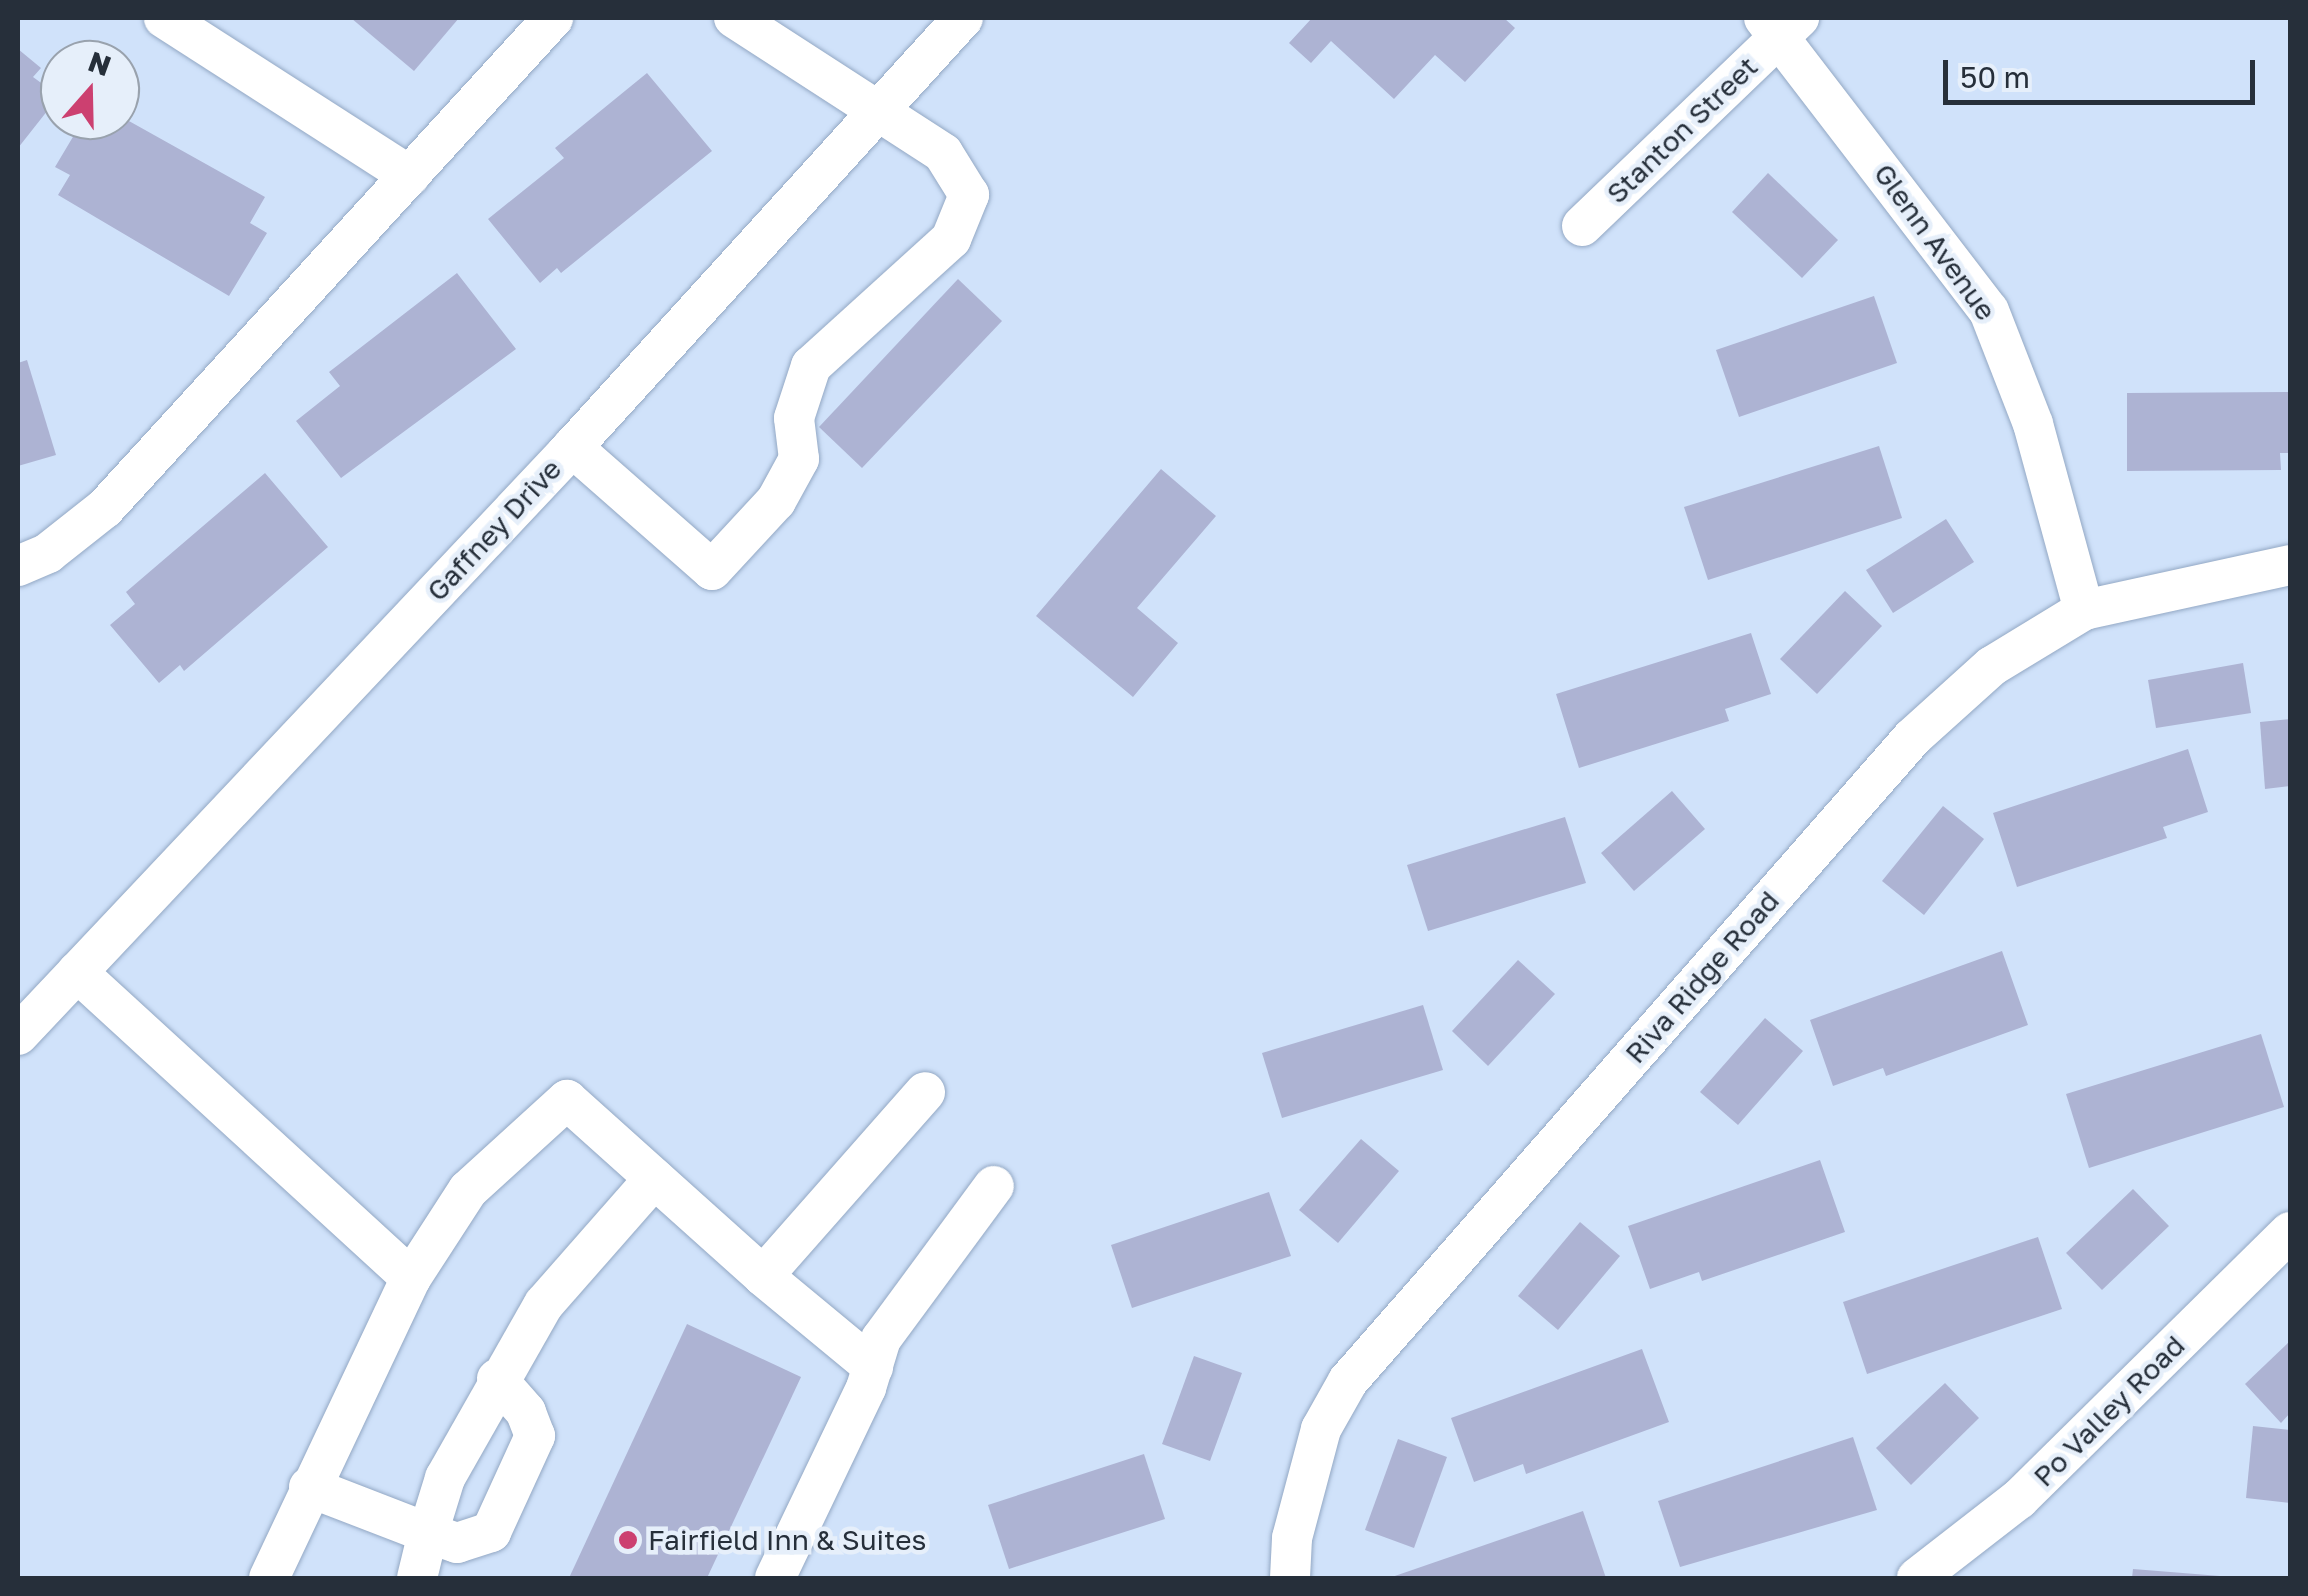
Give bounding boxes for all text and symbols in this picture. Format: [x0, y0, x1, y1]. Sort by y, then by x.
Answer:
north arrow [40, 40, 140, 140]
scale bar [1948, 40, 2260, 102]
text: N [84, 44, 115, 82]
street label: Stanton Street [1600, 50, 1764, 210]
text: 50 m [1960, 59, 2030, 95]
street label: Glenn Avenue [1867, 157, 2003, 327]
street label: Gaffney Drive [420, 452, 568, 608]
street label: Riva Ridge Road [1618, 884, 1786, 1070]
street label: Po Valley Road [2027, 1329, 2191, 1493]
place label: Fairfield Inn & Suites [648, 1523, 926, 1557]
marker: Fairfield Inn & Suites [617, 1529, 639, 1551]

